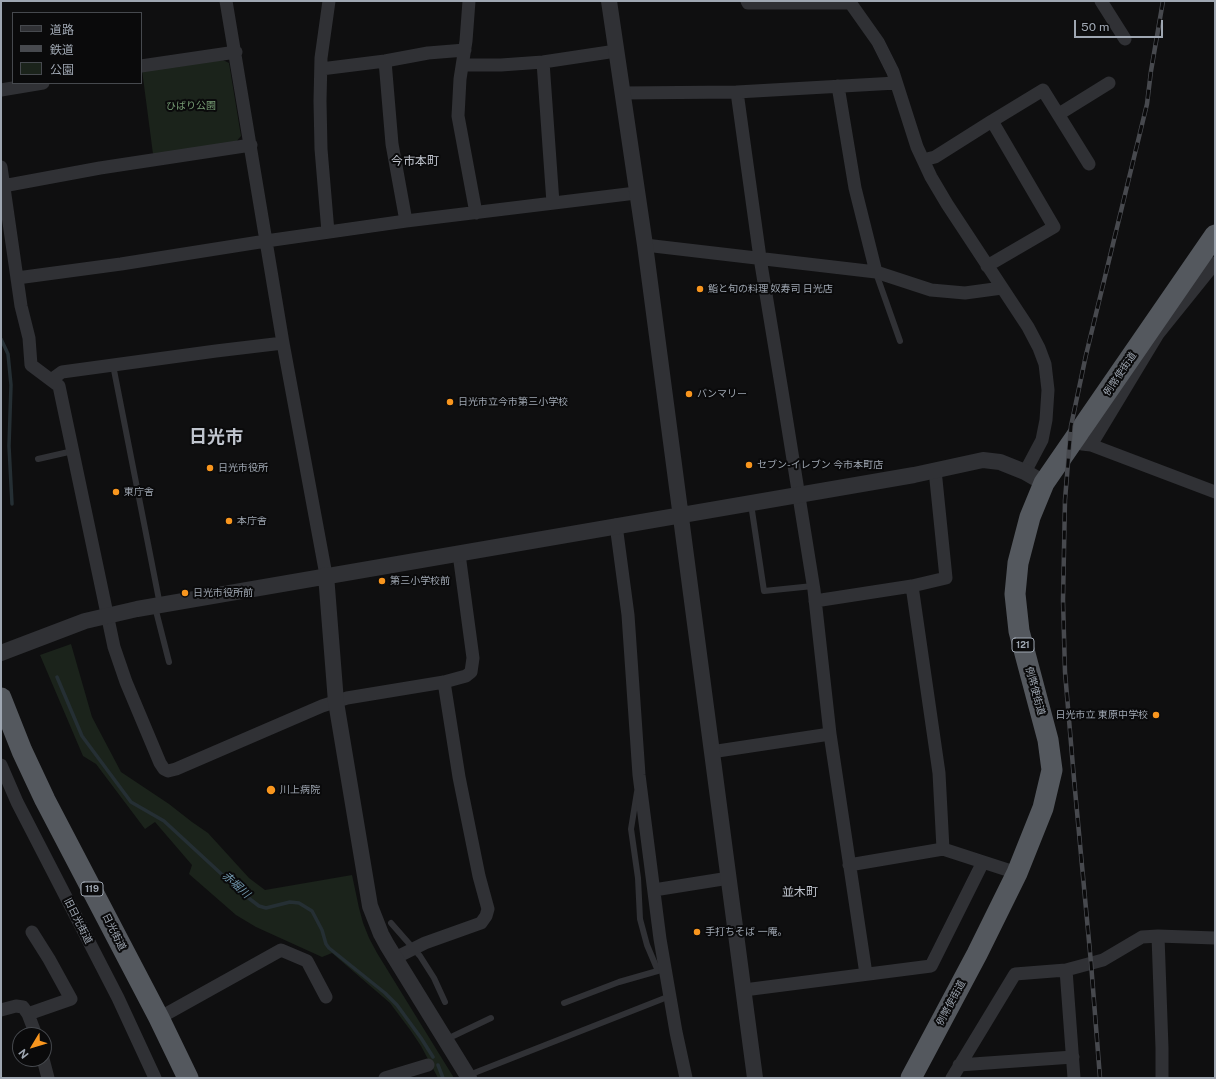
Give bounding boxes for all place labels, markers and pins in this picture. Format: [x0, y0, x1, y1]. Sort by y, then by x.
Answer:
place label: 鮨と旬の料理 奴寿司 日光店 [708, 283, 833, 295]
marker: 鮨と旬の料理 奴寿司 日光店 [695, 284, 705, 294]
place label: バンマリー [697, 388, 747, 400]
marker: バンマリー [684, 389, 694, 399]
place label: 日光市立今市第三小学校 [458, 396, 568, 408]
marker: 日光市立今市第三小学校 [445, 397, 455, 407]
place label: セブン-イレブン 今市本町店 [757, 459, 883, 471]
marker: セブン-イレブン 今市本町店 [744, 460, 754, 470]
place label: 日光市役所 [218, 462, 268, 474]
marker: 日光市役所 [205, 463, 215, 473]
place label: 東庁舎 [124, 486, 154, 498]
marker: 東庁舎 [111, 487, 121, 497]
place label: 本庁舎 [237, 515, 267, 527]
marker: 本庁舎 [224, 516, 234, 526]
place label: 第三小学校前 [390, 575, 450, 587]
marker: 第三小学校前 [377, 576, 387, 586]
place label: 日光市役所前 [193, 587, 253, 599]
marker: 日光市役所前 [180, 588, 190, 598]
place label: 日光市立 東原中学校 [1056, 709, 1148, 721]
marker: 日光市立 東原中学校 [1151, 710, 1161, 720]
marker: 川上病院 [265, 784, 277, 796]
place label: 川上病院 [280, 784, 320, 796]
place label: 手打ちそば 一庵。 [705, 926, 787, 938]
marker: 手打ちそば 一庵。 [692, 927, 702, 937]

